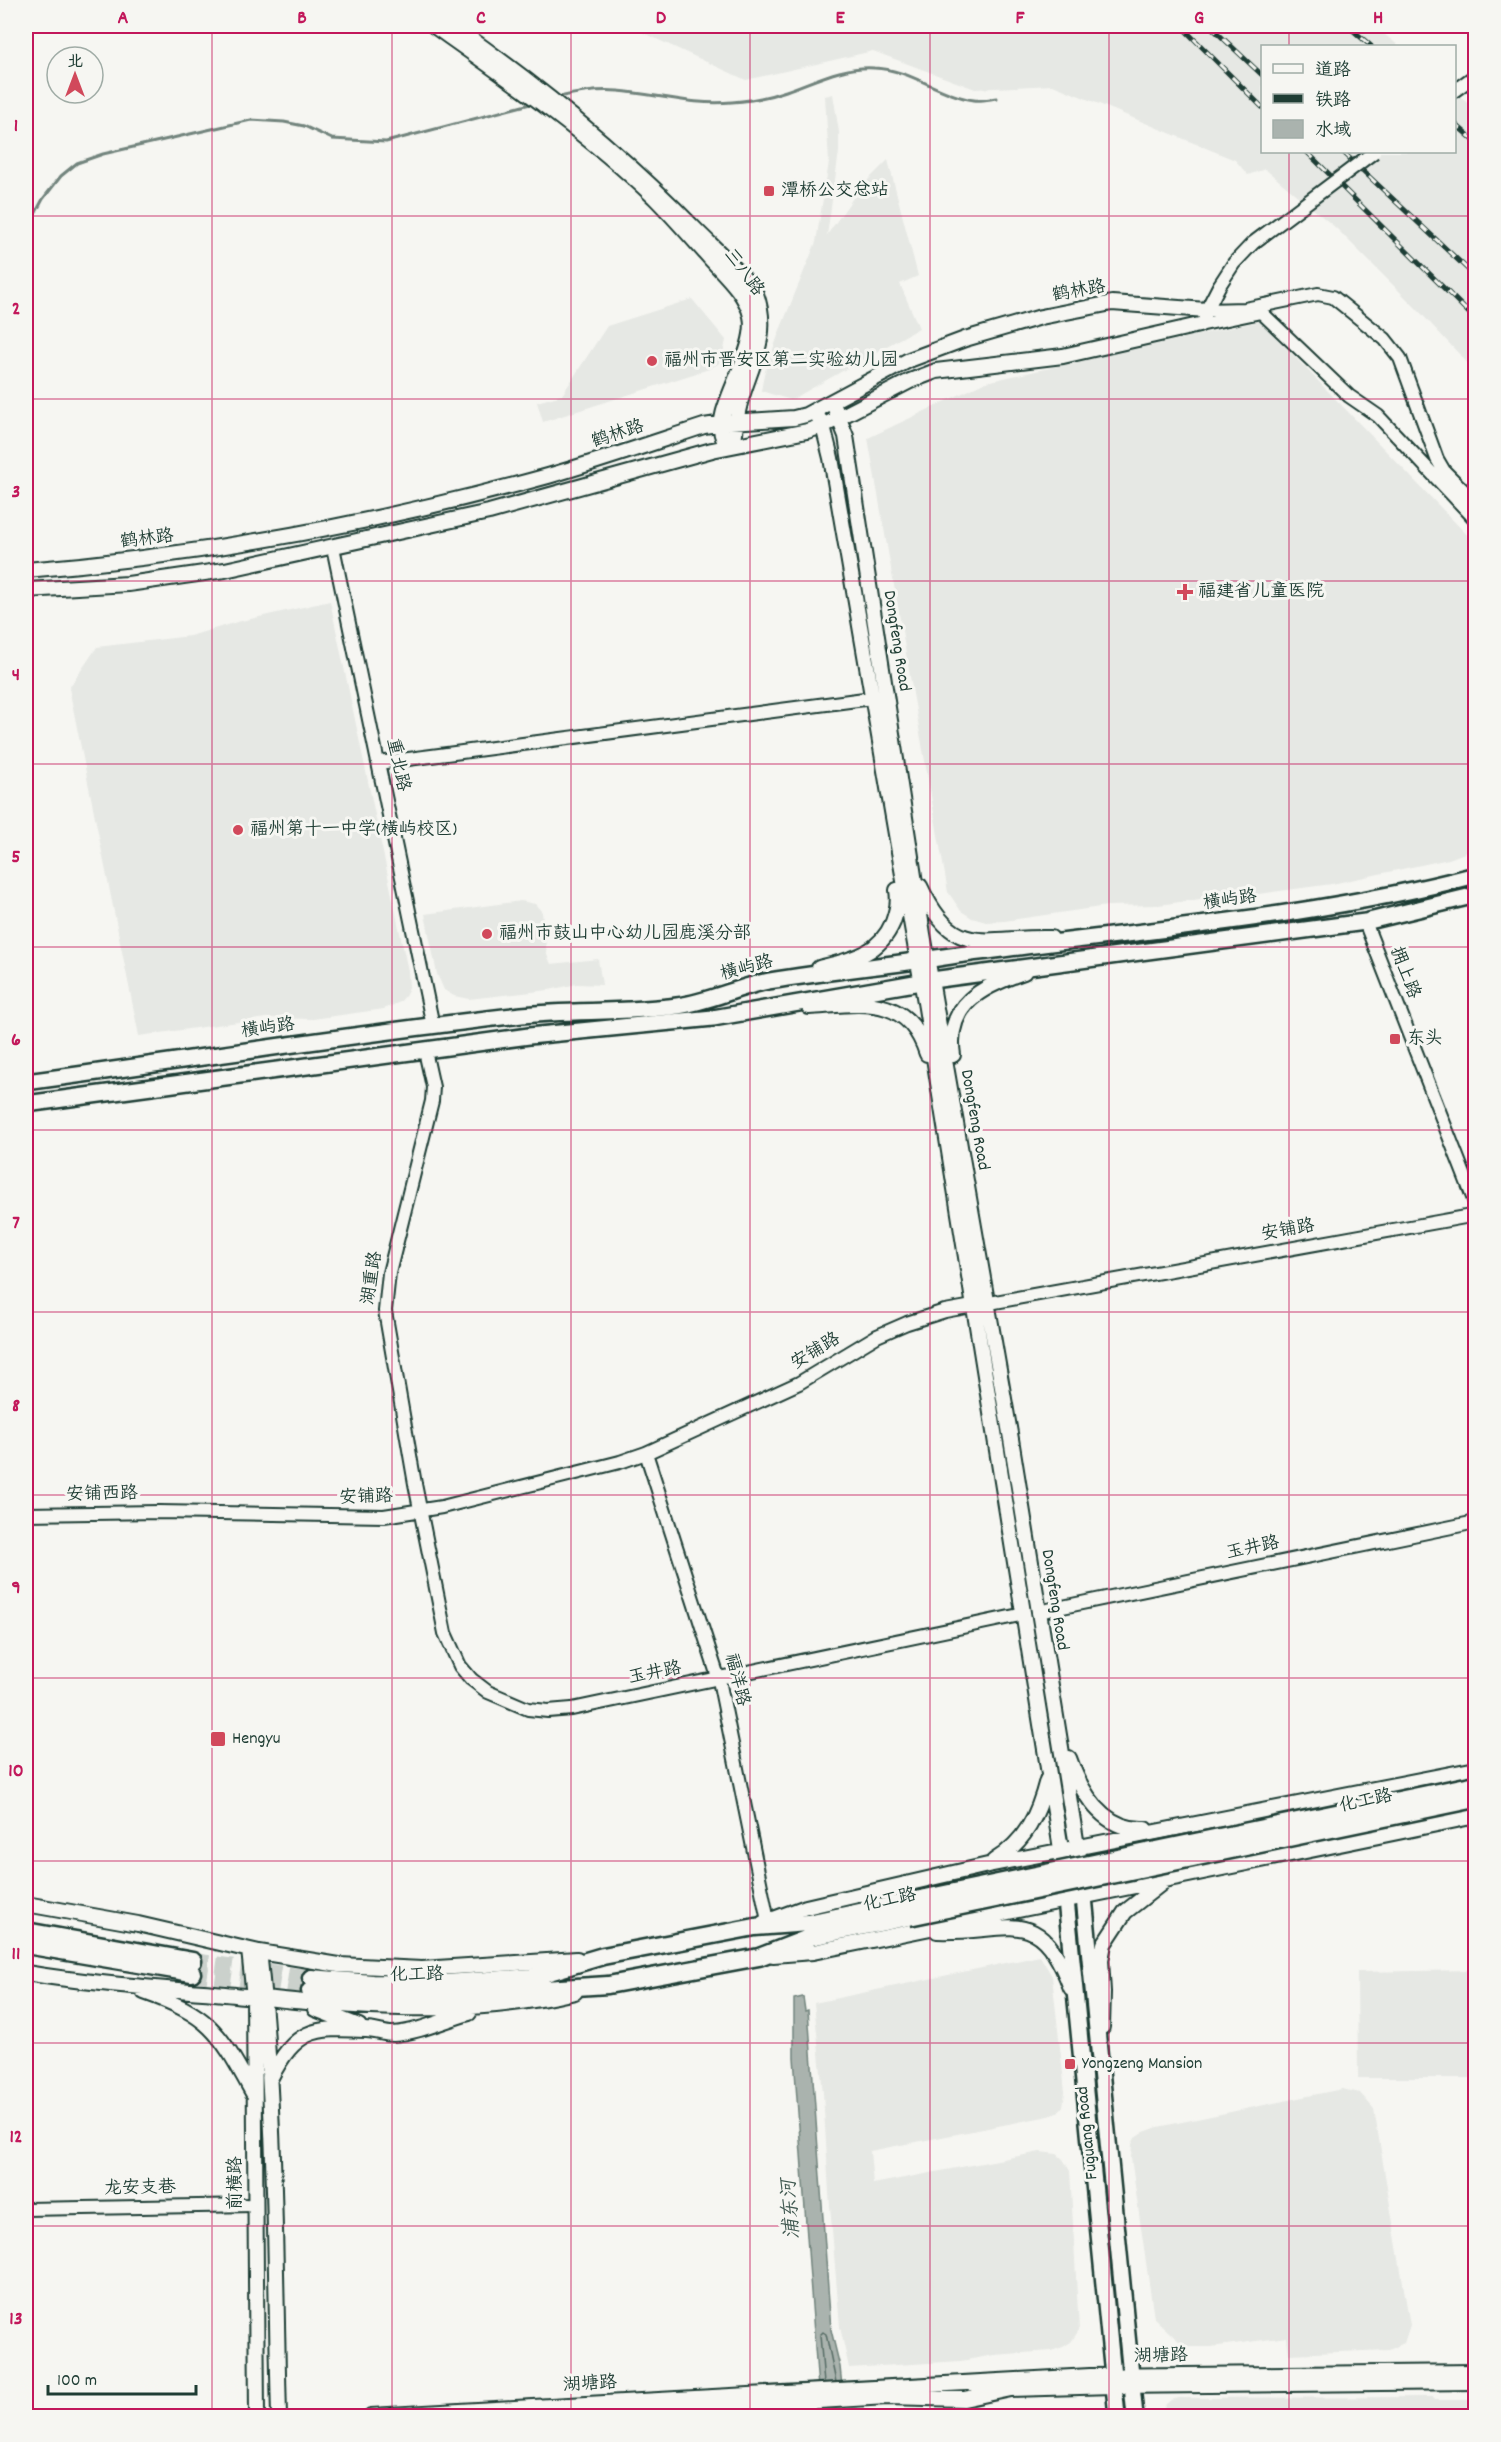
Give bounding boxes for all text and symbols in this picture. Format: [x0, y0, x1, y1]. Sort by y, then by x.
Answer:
text: A [118, 5, 129, 33]
text: B [297, 5, 307, 33]
text: C [476, 5, 486, 33]
text: D [656, 5, 667, 33]
text: E [835, 5, 845, 33]
text: F [1016, 5, 1026, 33]
text: G [1194, 5, 1204, 33]
text: H [1373, 5, 1383, 33]
north arrow [45, 45, 105, 105]
legend [1261, 45, 1456, 153]
text: 北 [67, 51, 83, 74]
text: 道路 [1315, 59, 1351, 84]
text: 铁路 [1315, 89, 1351, 114]
text: 1 [14, 113, 18, 141]
text: 水域 [1315, 119, 1351, 144]
place label: 潭桥公交总站 [781, 179, 889, 204]
marker: 潭桥公交总站 [762, 184, 776, 198]
street label: 三八路 [717, 244, 769, 302]
street label: 鹤林路 [1050, 275, 1108, 309]
text: 2 [12, 296, 20, 324]
place label: 福州市晋安区第二实验幼儿园 [664, 349, 898, 374]
marker: 福州市晋安区第二实验幼儿园 [645, 354, 659, 368]
street label: 鹤林路 [588, 415, 648, 455]
text: 3 [12, 479, 20, 507]
street label: 鹤林路 [119, 524, 175, 556]
place label: 福建省儿童医院 [1198, 580, 1324, 605]
marker: 福建省儿童医院 [1176, 583, 1194, 601]
street label: Dongfeng Road [876, 589, 916, 693]
text: 4 [12, 662, 20, 690]
street label: 重北路 [379, 736, 415, 794]
place label: 福州第十一中学(横屿校区) [250, 818, 457, 843]
marker: 福州第十一中学(横屿校区) [231, 823, 245, 837]
text: 5 [11, 844, 21, 872]
street label: 横屿路 [1202, 885, 1258, 917]
place label: 福州市鼓山中心幼儿园鹿溪分部 [499, 922, 751, 947]
marker: 福州市鼓山中心幼儿园鹿溪分部 [480, 927, 494, 941]
street label: 拥上路 [1383, 943, 1425, 1003]
street label: 横屿路 [718, 950, 776, 988]
street label: 横屿路 [240, 1013, 296, 1045]
text: 6 [11, 1027, 21, 1055]
place label: 东头 [1407, 1027, 1443, 1052]
marker: 东头 [1388, 1032, 1402, 1046]
street label: Dongfeng Road [953, 1068, 995, 1172]
text: 7 [12, 1210, 20, 1238]
street label: 安铺路 [1259, 1214, 1317, 1248]
street label: 湖重路 [356, 1249, 390, 1307]
street label: 安铺路 [786, 1327, 846, 1377]
text: 8 [12, 1393, 20, 1421]
street label: 安铺西路 [66, 1482, 138, 1508]
street label: 安铺路 [339, 1485, 393, 1511]
street label: 玉井路 [1224, 1531, 1282, 1567]
street label: Dongfeng Road [1034, 1548, 1074, 1652]
text: 9 [11, 1575, 21, 1603]
street label: 福洋路 [717, 1651, 755, 1709]
street label: 玉井路 [626, 1657, 684, 1691]
place label: Hengyu [232, 1727, 280, 1752]
marker: Hengyu [209, 1730, 227, 1748]
text: 10 [8, 1758, 24, 1786]
street label: 化工路 [1337, 1784, 1395, 1820]
street label: 化工路 [861, 1883, 919, 1919]
text: 11 [12, 1941, 20, 1969]
street label: 化工路 [390, 1963, 444, 1989]
place label: Yongzeng Mansion [1082, 2052, 1202, 2077]
marker: Yongzeng Mansion [1063, 2057, 1077, 2071]
street label: Fuguang Road [1071, 2085, 1105, 2181]
text: 12 [9, 2124, 23, 2152]
street label: 前横路 [224, 2156, 249, 2210]
water label: 浦东河 [776, 2175, 808, 2240]
street label: 龙安支巷 [104, 2176, 176, 2202]
text: 13 [9, 2306, 23, 2334]
street label: 湖塘路 [1134, 2344, 1188, 2370]
scale bar [48, 2358, 196, 2396]
text: 100 m [57, 2369, 97, 2394]
street label: 湖塘路 [562, 2371, 618, 2399]

